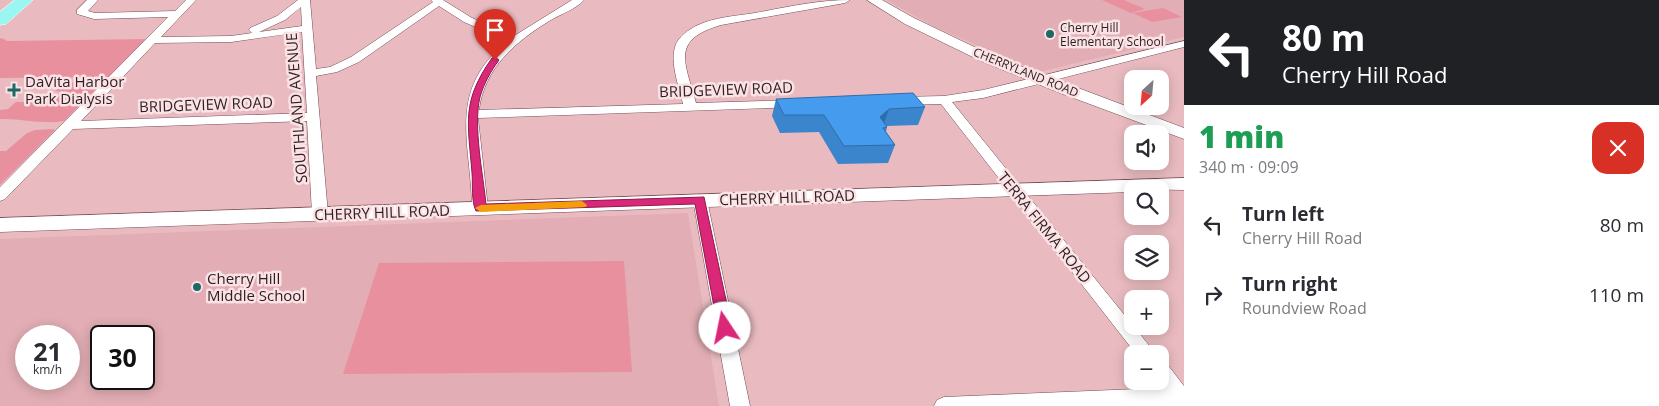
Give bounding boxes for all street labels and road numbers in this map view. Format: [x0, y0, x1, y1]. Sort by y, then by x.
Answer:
street label: SOUTHLAND AVENUE [281, 32, 311, 184]
street label: CHERRYLAND ROAD [971, 43, 1081, 101]
street label: BRIDGEVIEW ROAD [659, 77, 793, 101]
street label: BRIDGEVIEW ROAD [139, 92, 273, 116]
street label: TERRA FIRMA ROAD [994, 167, 1096, 287]
street label: CHERRY HILL ROAD [719, 185, 855, 209]
street label: CHERRY HILL ROAD [314, 200, 450, 224]

